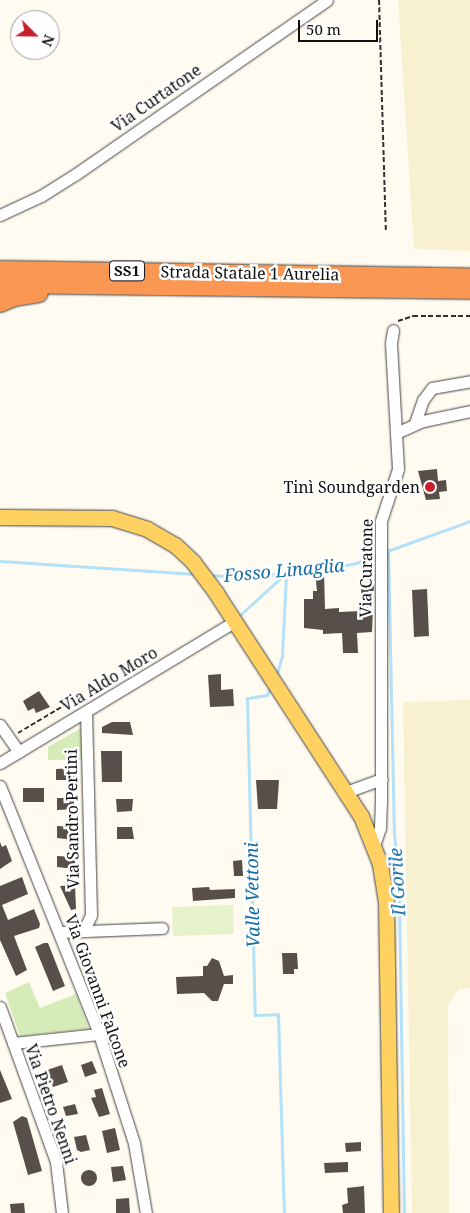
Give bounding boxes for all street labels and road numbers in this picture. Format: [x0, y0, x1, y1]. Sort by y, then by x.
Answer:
street label: Via Curtatone [107, 60, 205, 136]
road number: SS1 [108, 258, 146, 284]
street label: Strada Statale 1 Aurelia [161, 262, 339, 284]
street label: Via Curatone [356, 518, 376, 618]
street label: Via Aldo Moro [57, 643, 161, 715]
street label: Via Sandro Pertini [61, 749, 83, 889]
street label: Via Giovanni Falcone [61, 912, 135, 1070]
street label: Via Pietro Nenni [21, 1042, 81, 1166]

